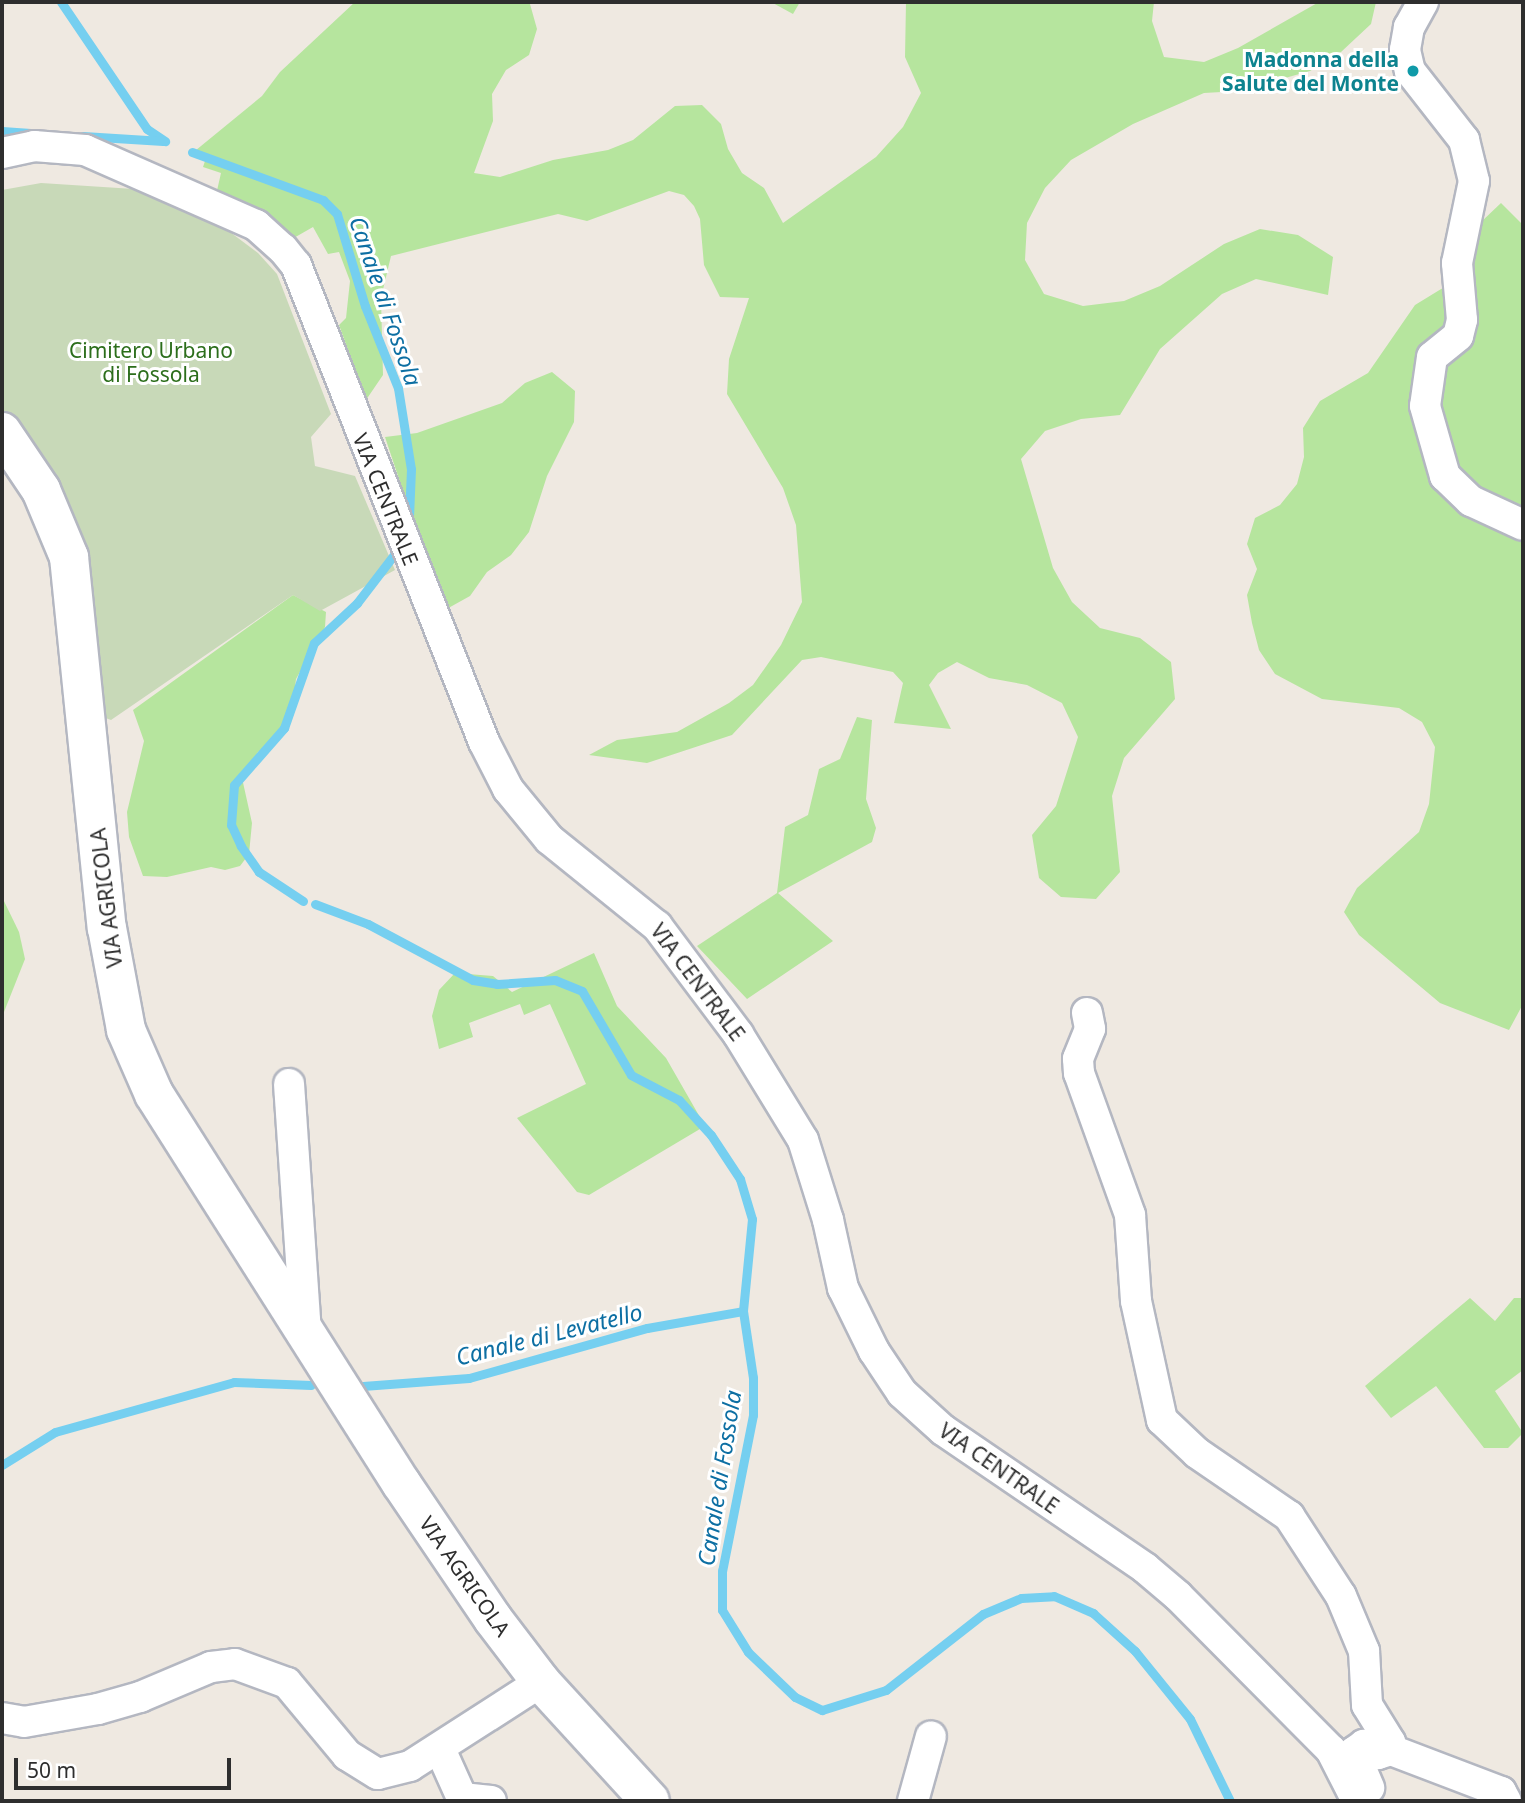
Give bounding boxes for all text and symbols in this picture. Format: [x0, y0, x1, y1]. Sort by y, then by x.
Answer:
place label: Madonna della Salute del Monte [1222, 46, 1399, 96]
marker: Madonna della Salute del Monte [1405, 63, 1421, 79]
water label: Canale di Fossola [344, 213, 428, 389]
park label: Cimitero Urbano di Fossola [69, 337, 233, 387]
street label: VIA CENTRALE [348, 429, 424, 569]
street label: VIA AGRICOLA [85, 827, 127, 969]
street label: VIA CENTRALE [646, 918, 750, 1046]
water label: Canale di Levatello [453, 1297, 645, 1371]
water label: Canale di Fossola [692, 1388, 746, 1568]
street label: VIA CENTRALE [934, 1417, 1064, 1519]
street label: VIA AGRICOLA [414, 1511, 516, 1641]
scale bar [18, 1744, 234, 1788]
text: 50 m [27, 1756, 76, 1784]

